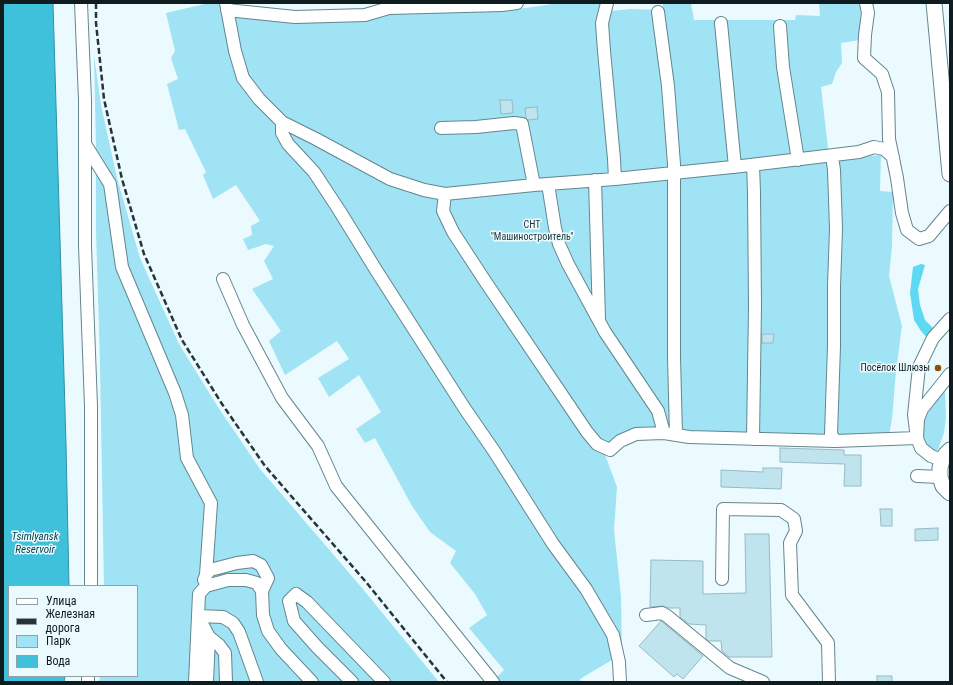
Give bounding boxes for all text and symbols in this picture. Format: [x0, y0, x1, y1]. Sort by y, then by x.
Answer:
park label: СНТ "Машиностроитель" [491, 219, 573, 242]
place label: Посёлок Шлюзы [861, 362, 930, 374]
marker: Посёлок Шлюзы [933, 363, 943, 373]
water label: Tsimlyansk Reservoir [11, 530, 59, 556]
legend [8, 585, 138, 677]
text: Улица [46, 594, 76, 608]
text: Железная дорога [45, 607, 95, 635]
text: Парк [46, 634, 71, 648]
text: Вода [46, 654, 70, 668]

